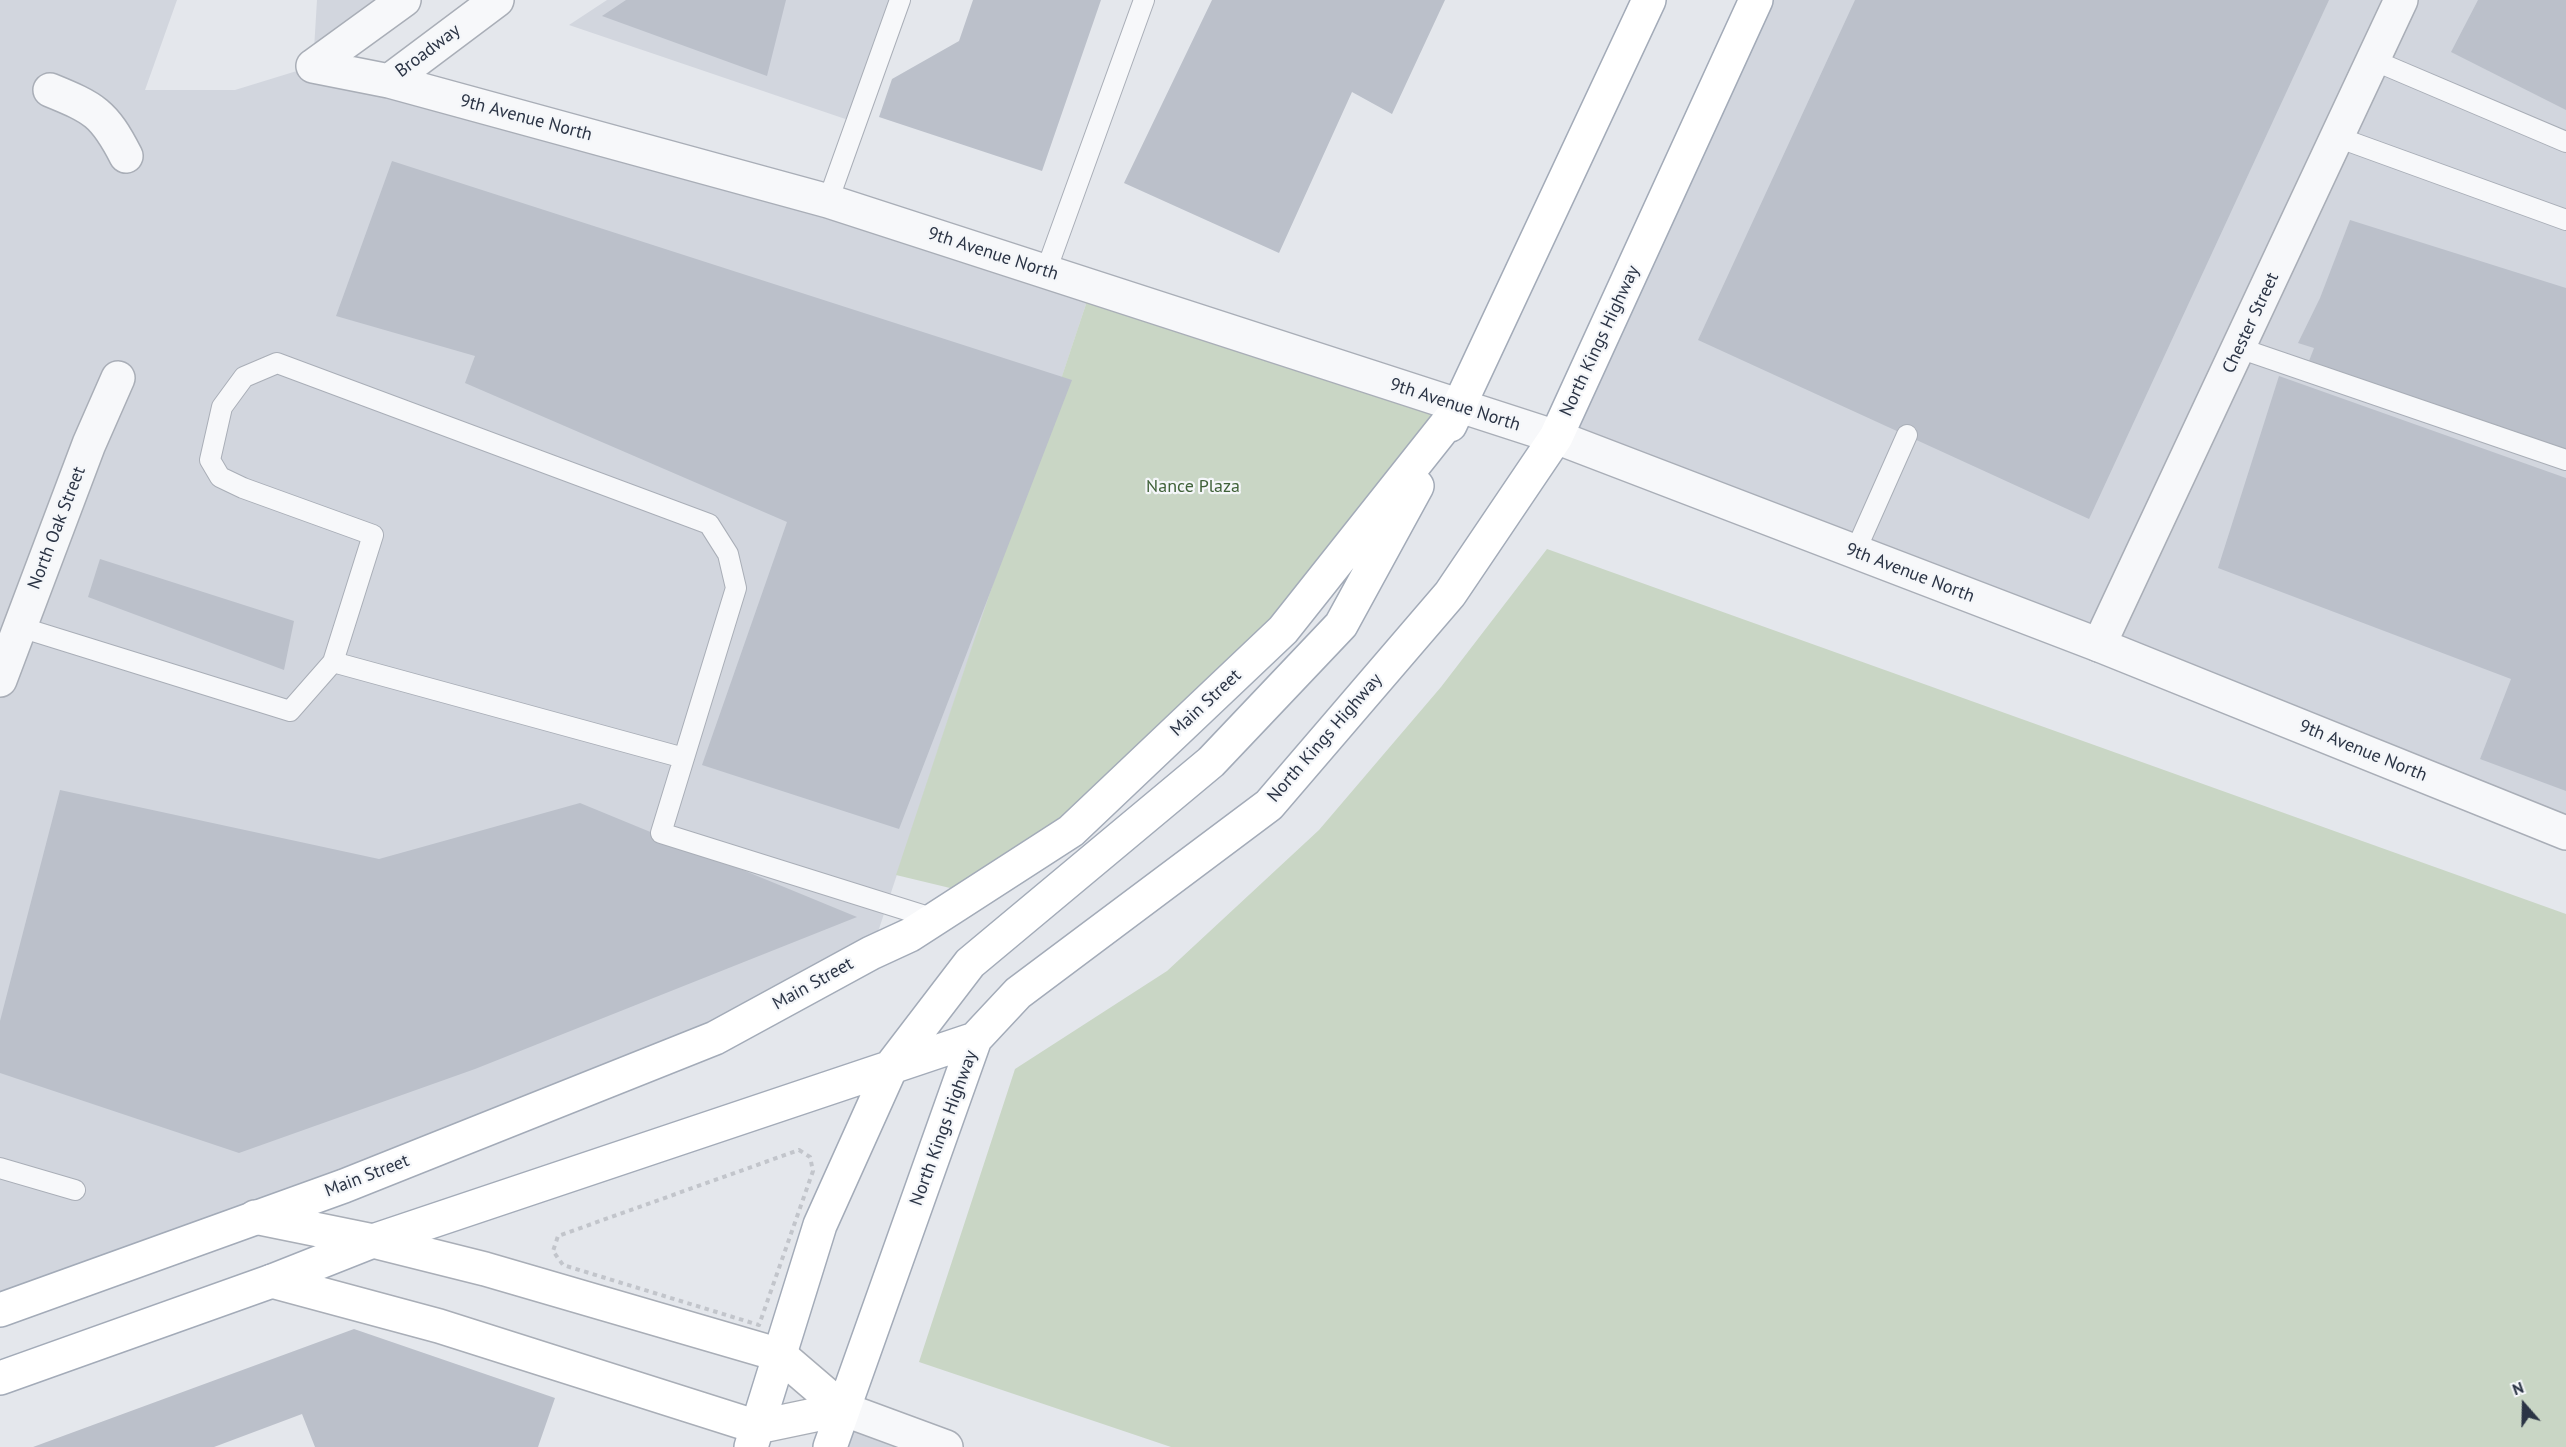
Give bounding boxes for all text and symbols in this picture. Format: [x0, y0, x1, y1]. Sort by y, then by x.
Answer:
street label: Broadway [391, 20, 465, 82]
street label: 9th Avenue North [458, 90, 594, 146]
street label: 9th Avenue North [925, 223, 1061, 285]
street label: North Kings Highway [1556, 262, 1644, 420]
street label: Chester Street [2218, 269, 2284, 377]
street label: 9th Avenue North [1387, 374, 1523, 436]
street label: North Oak Street [24, 464, 90, 592]
park label: Nance Plaza [1146, 476, 1240, 498]
street label: 9th Avenue North [1843, 539, 1977, 607]
street label: Main Street [1166, 665, 1246, 741]
street label: North Kings Highway [1263, 669, 1387, 807]
street label: 9th Avenue North [2296, 716, 2430, 786]
street label: Main Street [769, 953, 857, 1015]
street label: North Kings Highway [906, 1047, 982, 1209]
street label: Main Street [322, 1150, 412, 1202]
north arrow [2494, 1375, 2554, 1435]
text: N [2509, 1377, 2526, 1399]

